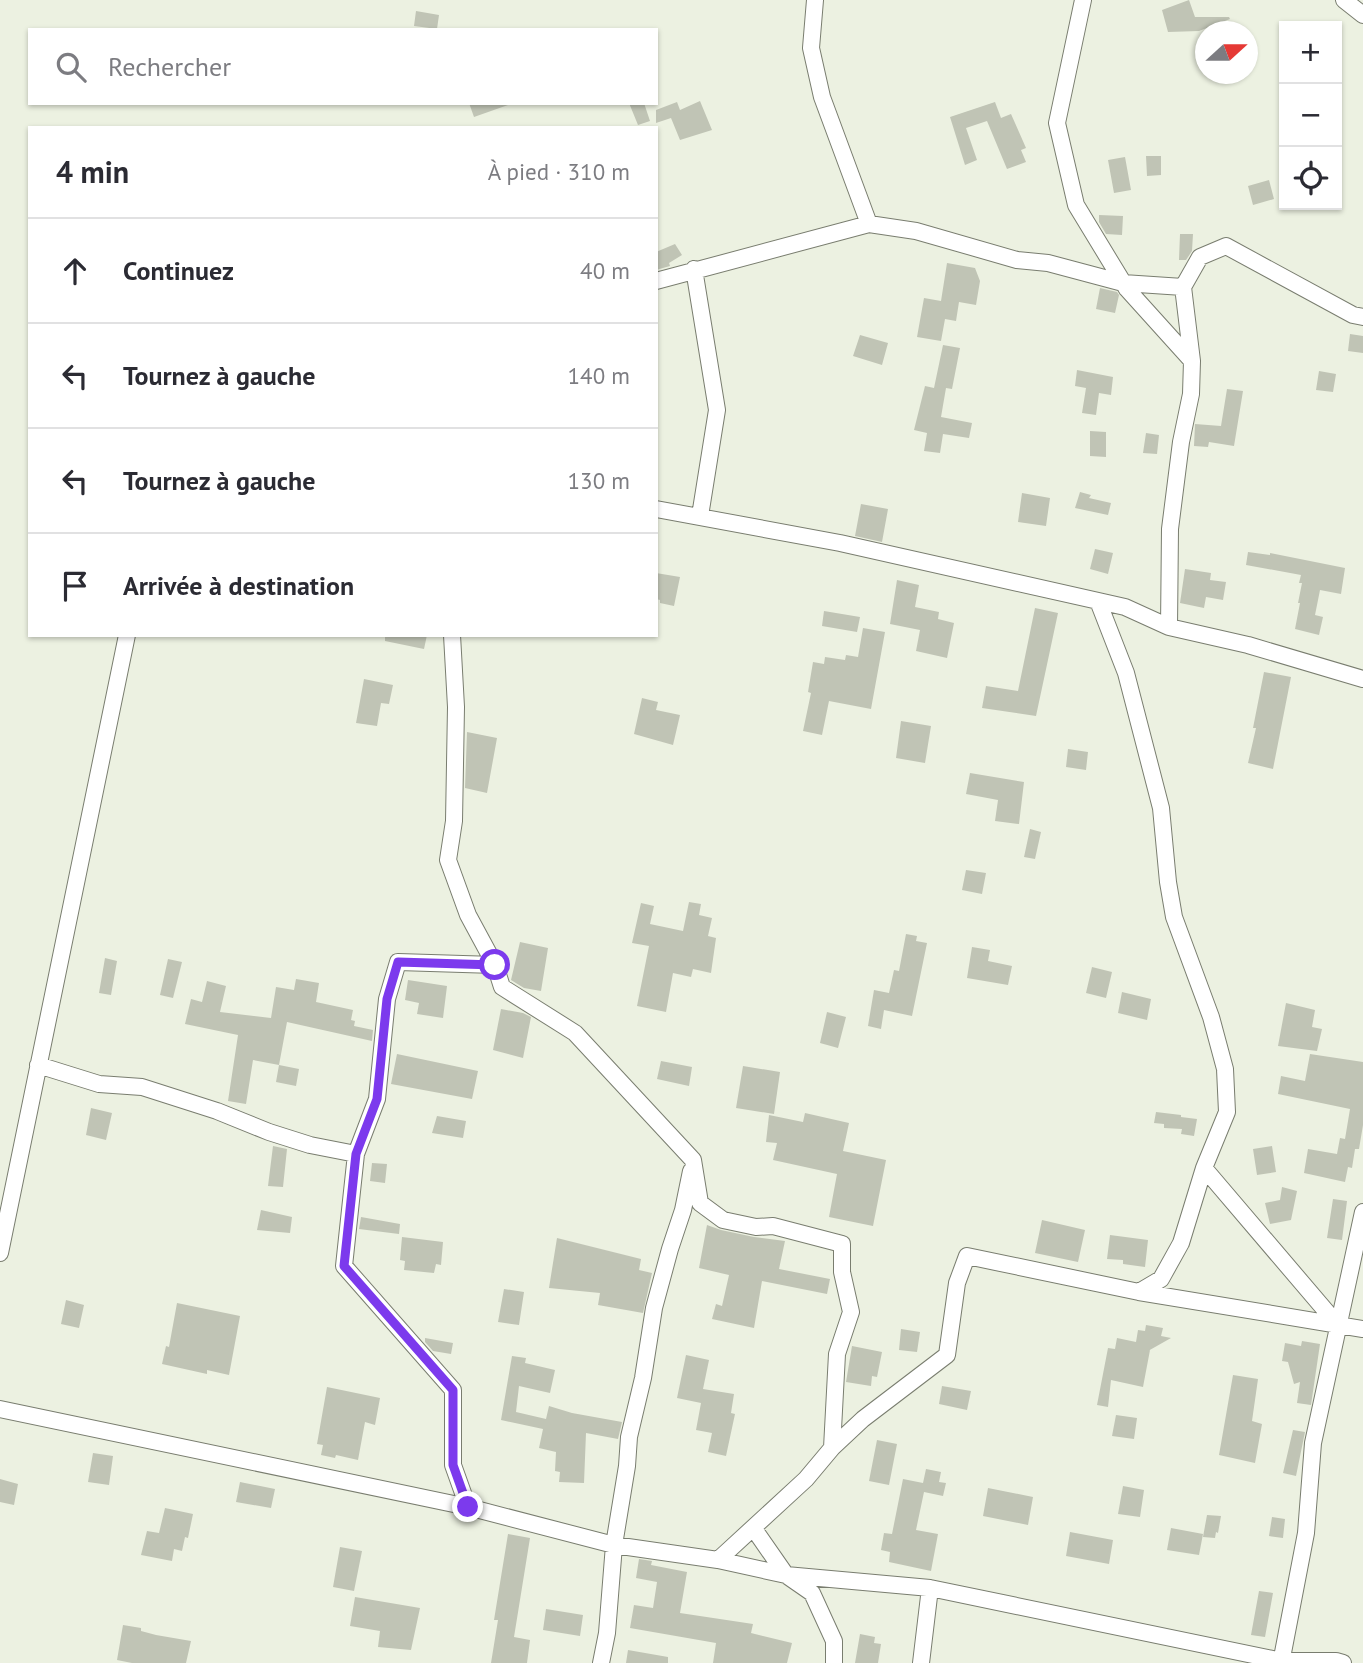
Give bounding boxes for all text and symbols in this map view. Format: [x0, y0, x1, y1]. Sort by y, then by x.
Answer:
north arrow [1195, 21, 1258, 84]
map controls [1279, 21, 1342, 210]
button: + [1279, 21, 1342, 84]
search box [28, 28, 658, 105]
icon: search [52, 48, 90, 86]
text: Rechercher [108, 50, 231, 83]
button: − [1279, 84, 1342, 147]
button: locate [1279, 147, 1342, 210]
text: 4 min [56, 152, 129, 191]
text: À pied · 310 m [488, 157, 630, 186]
icon: ahead [56, 252, 94, 290]
text: Continuez [123, 254, 234, 287]
text: 40 m [580, 256, 630, 285]
icon: left [56, 357, 94, 395]
text: Tournez à gauche [123, 359, 315, 392]
text: 140 m [568, 361, 630, 390]
icon: left [56, 462, 94, 500]
text: Tournez à gauche [123, 464, 315, 497]
text: 130 m [568, 466, 630, 495]
icon: arrive [56, 567, 94, 605]
text: Arrivée à destination [123, 569, 354, 602]
route start [479, 949, 510, 980]
route end [452, 1491, 483, 1522]

